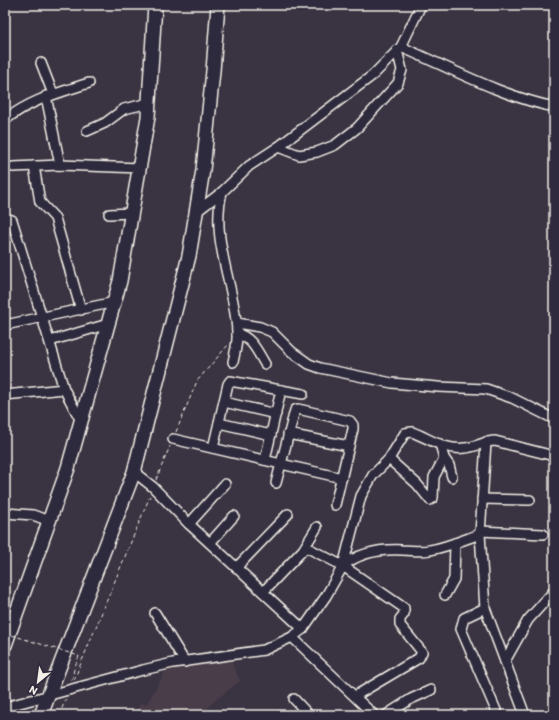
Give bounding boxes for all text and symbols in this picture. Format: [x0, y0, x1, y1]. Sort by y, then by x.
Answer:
north arrow [18, 662, 58, 702]
text: N [27, 683, 40, 698]

